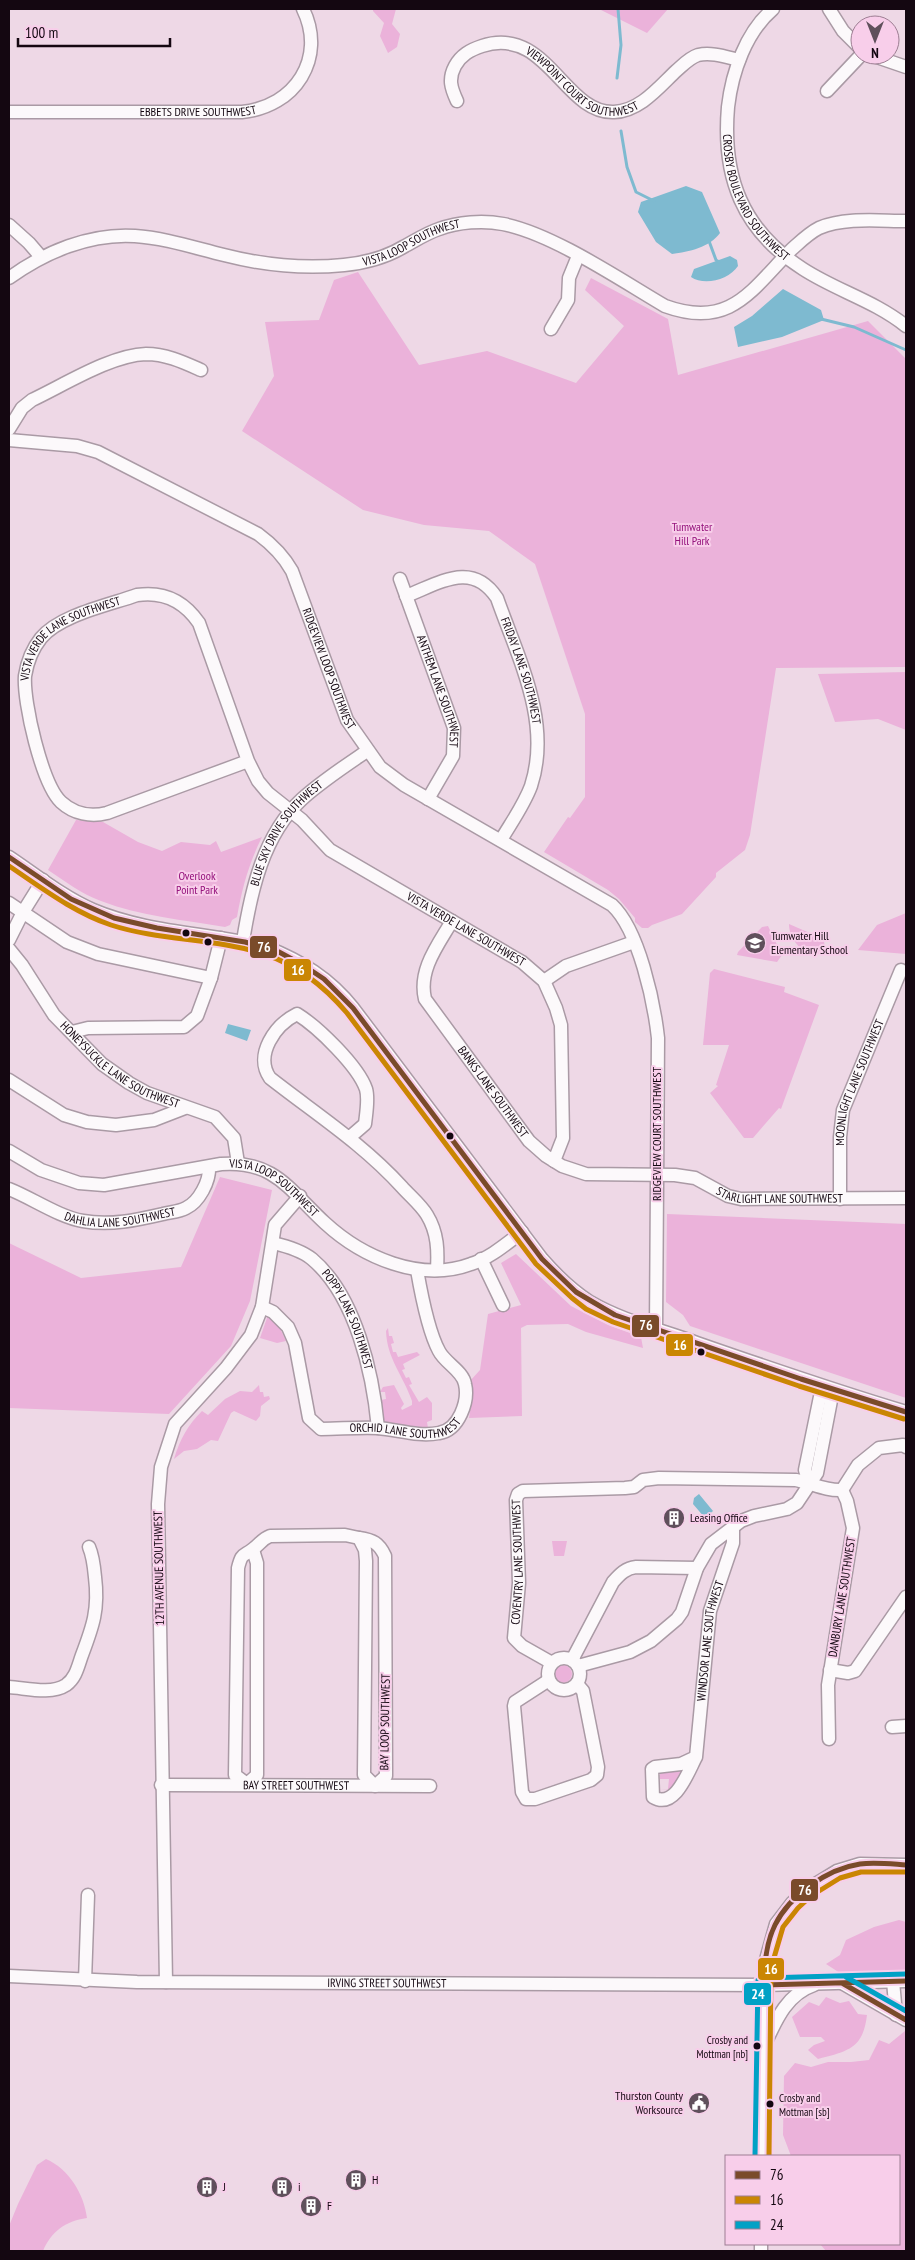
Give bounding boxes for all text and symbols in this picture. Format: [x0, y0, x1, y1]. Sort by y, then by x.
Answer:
scale bar [18, 15, 170, 47]
north arrow [850, 15, 900, 65]
text: 100 m [25, 23, 58, 42]
street label: VIEWPOINT COURT SOUTHWEST [523, 42, 642, 119]
text: N [871, 44, 879, 62]
street label: EBBETS DRIVE SOUTHWEST [140, 102, 258, 119]
street label: CROSBY BOULEVARD SOUTHWEST [720, 134, 793, 264]
street label: VISTA LOOP SOUTHWEST [360, 216, 462, 269]
park label: Tumwater Hill Park [672, 519, 713, 548]
street label: VISTA VERDE LANE SOUTHWEST [17, 593, 123, 682]
street label: RIDGEVIEW LOOP SOUTHWEST [299, 606, 360, 733]
street label: FRIDAY LANE SOUTHWEST [498, 615, 544, 726]
street label: ANTHEM LANE SOUTHWEST [414, 633, 463, 748]
street label: BLUE SKY DRIVE SOUTHWEST [247, 777, 326, 888]
park label: Overlook Point Park [176, 868, 218, 897]
street label: VISTA VERDE LANE SOUTHWEST [403, 888, 529, 970]
unlabelled marker [181, 928, 191, 938]
place label: Tumwater Hill Elementary School [771, 928, 848, 957]
school or university icon: Tumwater Hill Elementary School [743, 931, 767, 955]
line badge: 76 [249, 935, 278, 959]
unlabelled marker [203, 937, 213, 947]
text: 76 [257, 938, 271, 956]
line badge: 16 [283, 958, 312, 982]
text: 16 [291, 961, 305, 979]
street label: MOONLIGHT LANE SOUTHWEST [832, 1016, 887, 1146]
street label: HONEYSUCKLE LANE SOUTHWEST [57, 1018, 182, 1111]
street label: BANKS LANE SOUTHWEST [455, 1043, 532, 1141]
street label: RIDGEVIEW COURT SOUTHWEST [649, 1066, 664, 1201]
unlabelled marker [445, 1131, 455, 1141]
street label: VISTA LOOP SOUTHWEST [228, 1156, 322, 1220]
street label: STARLIGHT LANE SOUTHWEST [714, 1183, 844, 1206]
street label: DAHLIA LANE SOUTHWEST [62, 1204, 177, 1230]
street label: POPPY LANE SOUTHWEST [319, 1266, 377, 1371]
line badge: 76 [631, 1314, 660, 1338]
text: 76 [639, 1316, 653, 1334]
line badge: 16 [665, 1333, 694, 1357]
text: 16 [673, 1336, 687, 1354]
unlabelled marker [696, 1347, 706, 1357]
street label: ORCHID LANE SOUTHWEST [349, 1414, 464, 1441]
street label: COVENTRY LANE SOUTHWEST [507, 1498, 526, 1625]
building icon: Leasing Office [662, 1506, 686, 1530]
street label: 12TH AVENUE SOUTHWEST [150, 1510, 167, 1625]
place label: Leasing Office [690, 1510, 748, 1525]
street label: DANBURY LANE SOUTHWEST [825, 1535, 859, 1658]
street label: WINDSOR LANE SOUTHWEST [693, 1578, 727, 1702]
street label: BAY LOOP SOUTHWEST [376, 1673, 393, 1771]
street label: BAY STREET SOUTHWEST [243, 1777, 350, 1793]
line badge: 76 [790, 1878, 819, 1902]
text: 76 [798, 1881, 812, 1899]
line badge: 16 [757, 1957, 785, 1981]
text: 16 [764, 1960, 778, 1978]
street label: IRVING STREET SOUTHWEST [327, 1975, 447, 1990]
line badge: 24 [743, 1982, 772, 2006]
text: 24 [751, 1985, 765, 2003]
place label: Crosby and Mottman [nb] [696, 2033, 748, 2061]
marker: Crosby and Mottman [nb] [752, 2041, 762, 2051]
place label: Thurston County Worksource [615, 2088, 683, 2117]
public building icon: Thurston County Worksource [687, 2091, 711, 2115]
place label: Crosby and Mottman [sb] [779, 2091, 830, 2119]
marker: Crosby and Mottman [sb] [765, 2099, 775, 2109]
legend [725, 2155, 900, 2245]
text: 76 [770, 2165, 784, 2184]
building icon: H [344, 2168, 368, 2192]
place label: H [372, 2172, 378, 2187]
building icon: J [195, 2175, 219, 2199]
building icon: i [270, 2175, 294, 2199]
place label: J [222, 2179, 226, 2194]
place label: i [298, 2179, 301, 2194]
text: 16 [770, 2190, 784, 2209]
building icon: F [299, 2194, 323, 2218]
place label: F [327, 2198, 332, 2213]
text: 24 [770, 2215, 784, 2234]

